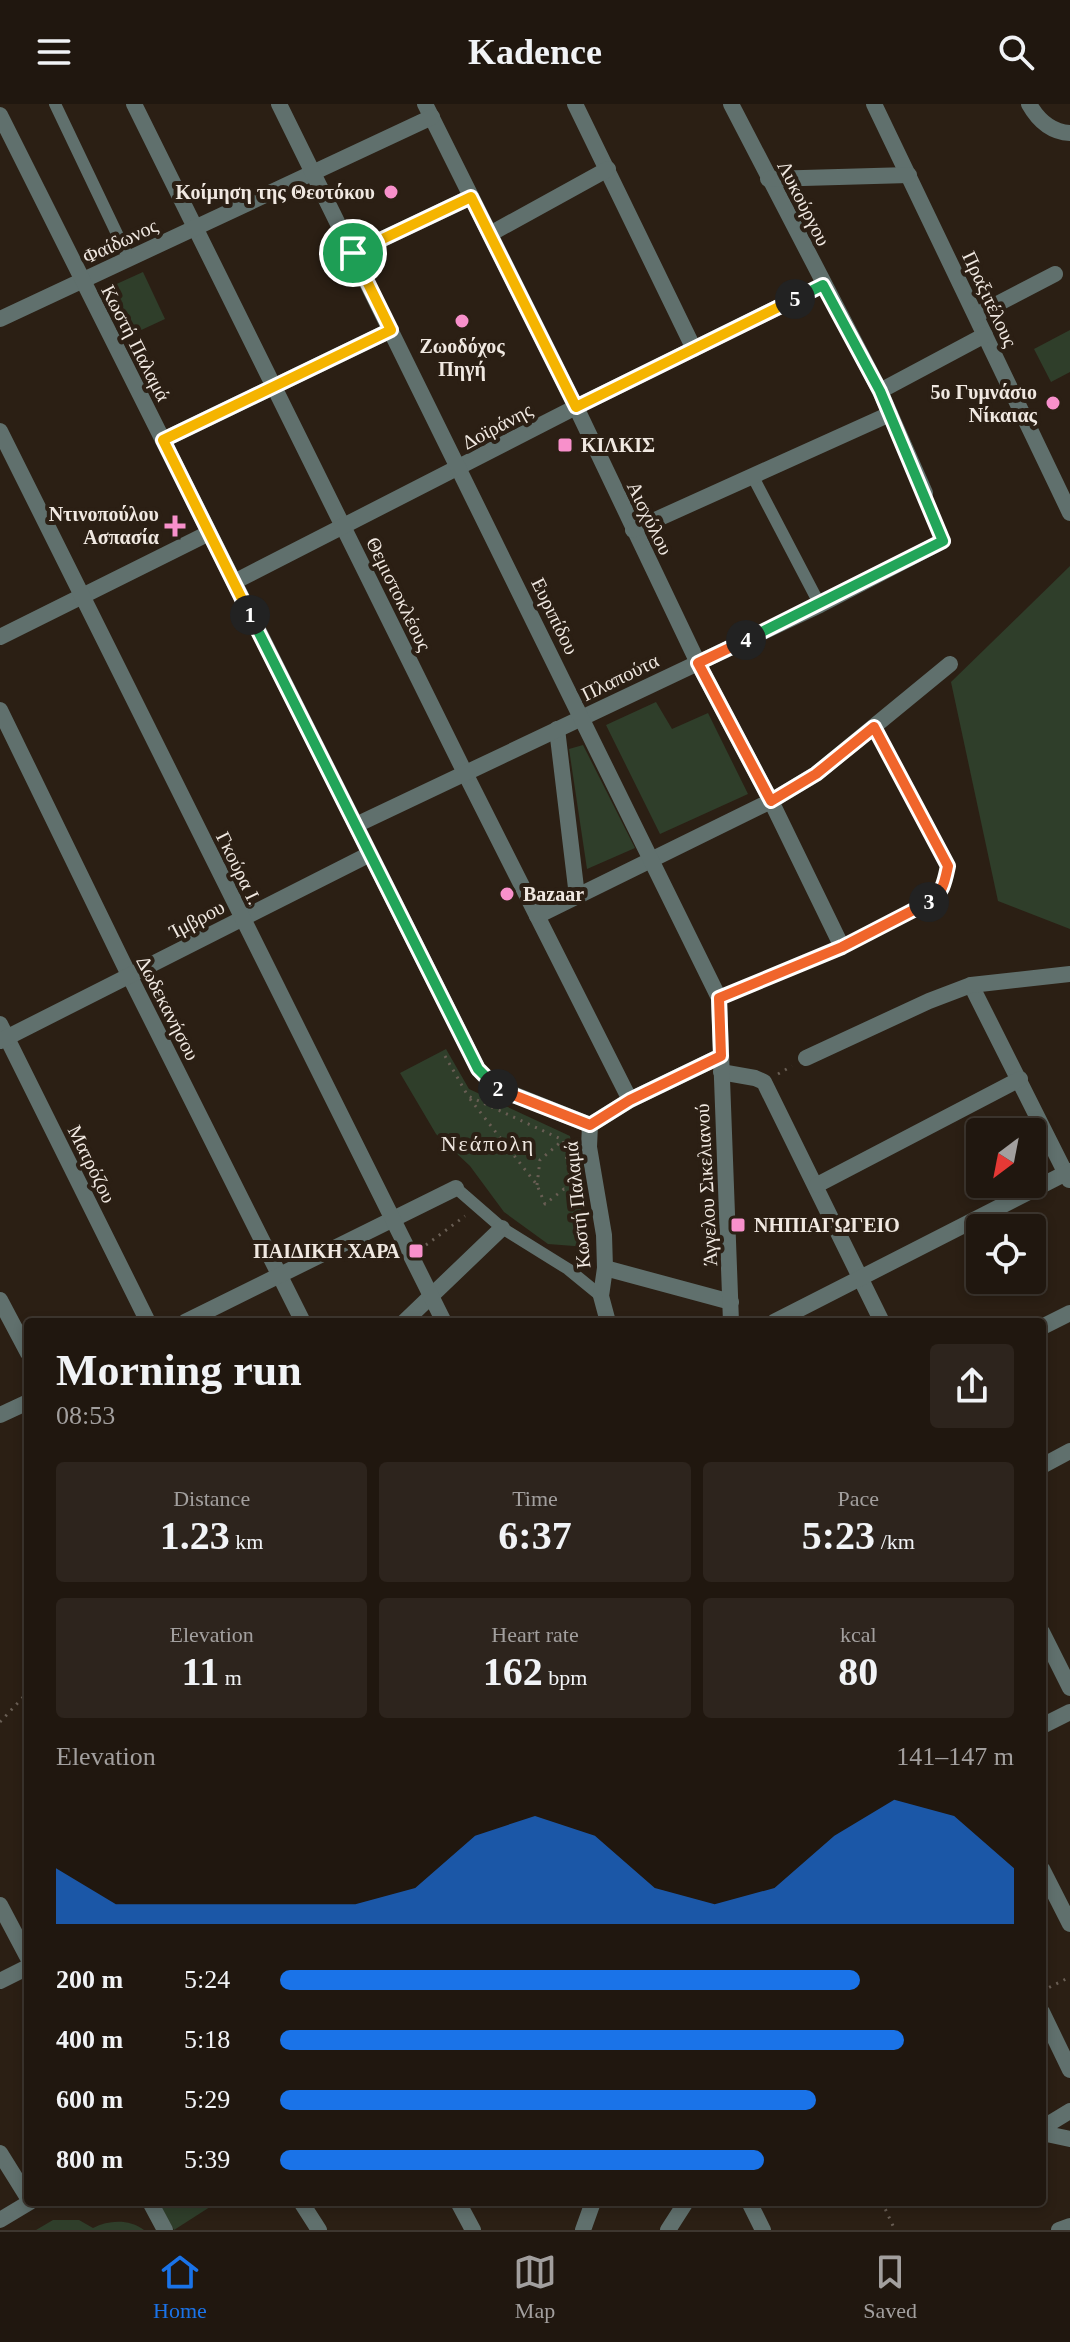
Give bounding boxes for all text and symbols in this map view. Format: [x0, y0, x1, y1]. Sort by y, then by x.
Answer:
icon: menu [32, 30, 76, 74]
icon: search [994, 30, 1038, 74]
text: Kadence [468, 32, 602, 72]
street label: Λυκούργου [772, 157, 835, 250]
place label: Κοίμηση της Θεοτόκου [175, 181, 375, 204]
marker: Κοίμηση της Θεοτόκου [382, 183, 400, 201]
street label: Φαίδωνος [79, 214, 161, 268]
pin [319, 219, 387, 287]
icon: arrive [331, 231, 375, 275]
street label: Πραξιτέλους [957, 248, 1022, 351]
pin: 5 [775, 279, 815, 319]
street label: Κωστή Παλαμά [96, 281, 175, 406]
text: 5 [790, 286, 801, 311]
marker: Ζωοδόχος Πηγή [453, 312, 471, 330]
place label: Ζωοδόχος Πηγή [419, 335, 505, 381]
place label: 5o Γυμνάσιο Νίκαιας [930, 381, 1038, 427]
marker: 5o Γυμνάσιο Νίκαιας [1044, 394, 1062, 412]
street label: Δοϊράνης [458, 398, 536, 454]
place label: ΚΙΛΚΙΣ [581, 434, 655, 456]
marker: ΚΙΛΚΙΣ [556, 436, 574, 454]
street label: Αισχύλου [622, 478, 677, 559]
place label: Ντινοπούλου Ασπασία [49, 503, 159, 548]
marker: Ντινοπούλου Ασπασία [166, 517, 184, 535]
street label: Θεμιστοκλέους [361, 534, 436, 655]
street label: Ευριπίδου [526, 574, 583, 658]
pin: 1 [230, 595, 270, 635]
text: 1 [245, 602, 256, 627]
pin: 4 [726, 620, 766, 660]
text: 4 [741, 627, 752, 652]
street label: Πλαπούτα [578, 649, 663, 705]
street label: Γκούρα Ι. [211, 828, 266, 908]
pin: 3 [909, 882, 949, 922]
place label: Bazaar [523, 883, 584, 905]
marker: Bazaar [498, 885, 516, 903]
text: 3 [924, 889, 935, 914]
street label: Ίμβρου [165, 895, 229, 944]
street label: Δωδεκανήσου [131, 952, 204, 1065]
pin: 2 [478, 1069, 518, 1109]
text: 2 [493, 1076, 504, 1101]
street label: Άγγελου Σικελιανού [691, 1103, 722, 1267]
north arrow [966, 1118, 1046, 1198]
map controls [966, 1118, 1046, 1294]
street label: Ματρόζου [63, 1122, 120, 1207]
district label: Νεάπολη [441, 1131, 535, 1156]
street label: Κωστή Παλαμά [559, 1140, 596, 1270]
place label: ΝΗΠΙΑΓΩΓΕΙΟ [754, 1214, 900, 1236]
button: locate [966, 1214, 1046, 1294]
marker: ΝΗΠΙΑΓΩΓΕΙΟ [729, 1216, 747, 1234]
place label: ΠΑΙΔΙΚΗ ΧΑΡΑ [253, 1240, 401, 1262]
marker: ΠΑΙΔΙΚΗ ΧΑΡΑ [407, 1242, 425, 1260]
button: share [930, 1344, 1014, 1428]
text: Morning run [56, 1346, 302, 1395]
text: 08:53 [56, 1401, 115, 1430]
text: Distance [173, 1486, 250, 1511]
text: Time [512, 1486, 558, 1511]
text: Pace [838, 1486, 879, 1511]
text: 1.23 [160, 1513, 230, 1558]
text: 6:37 [498, 1513, 572, 1558]
text: 5:23 [802, 1513, 875, 1558]
text: km [230, 1529, 263, 1554]
text: /km [875, 1529, 915, 1554]
text: Elevation [170, 1622, 254, 1647]
text: Heart rate [491, 1622, 579, 1647]
text: kcal [840, 1622, 877, 1647]
text: 11 [181, 1649, 219, 1694]
text: 162 [483, 1649, 543, 1694]
text: 80 [838, 1649, 878, 1694]
text: m [219, 1665, 242, 1690]
text: bpm [543, 1665, 587, 1690]
text: Elevation [56, 1742, 156, 1771]
text: 141–147 m [896, 1742, 1014, 1771]
text: 200 m [56, 1965, 123, 1994]
text: 5:24 [184, 1965, 230, 1994]
text: 400 m [56, 2025, 123, 2054]
text: 5:18 [184, 2025, 230, 2054]
text: 600 m [56, 2085, 123, 2114]
text: 5:29 [184, 2085, 230, 2114]
text: 800 m [56, 2145, 123, 2174]
text: 5:39 [184, 2145, 230, 2174]
tab: Home [153, 2250, 207, 2324]
tab: Map [513, 2250, 557, 2324]
tab: Saved [863, 2250, 917, 2324]

